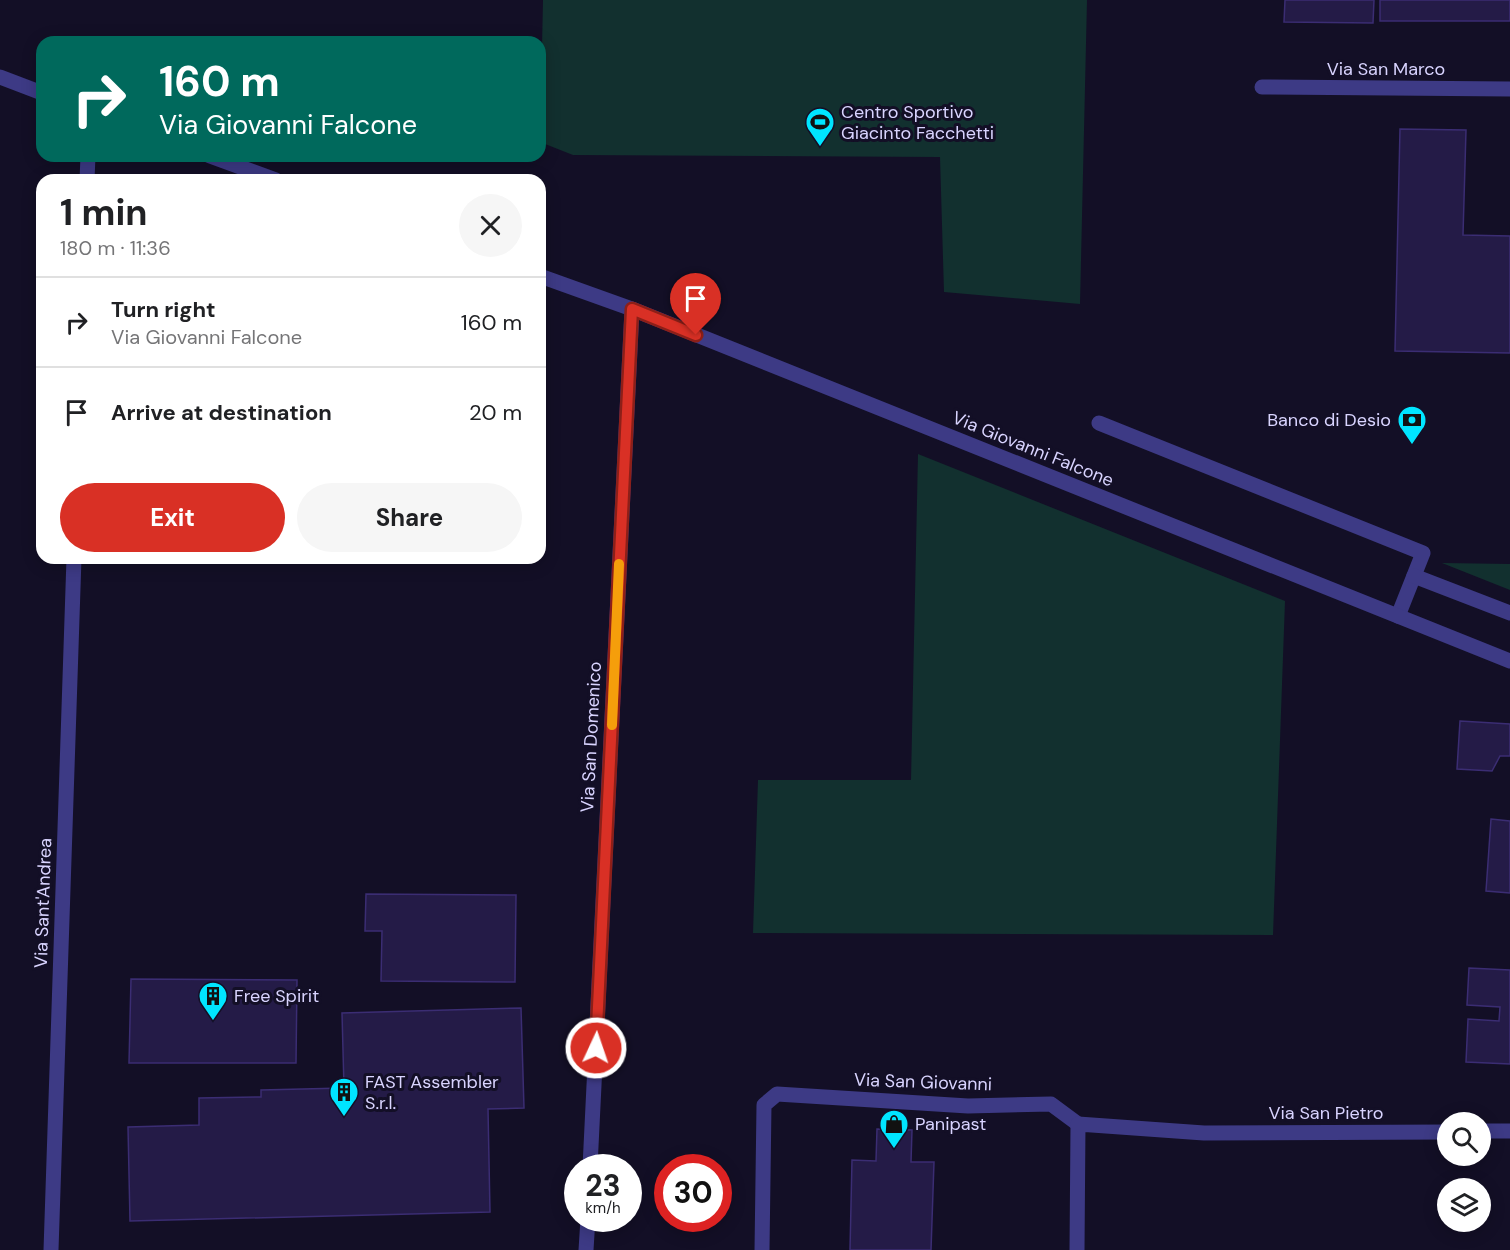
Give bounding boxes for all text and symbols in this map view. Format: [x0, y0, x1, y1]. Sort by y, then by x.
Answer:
text: 160 m [159, 54, 280, 109]
street label: Via San Marco [1327, 57, 1445, 81]
icon: right [60, 60, 138, 138]
place label: Centro Sportivo Giacinto Facchetti [841, 100, 994, 145]
sports icon: Centro Sportivo Giacinto Facchetti [804, 106, 836, 148]
text: Via Giovanni Falcone [159, 107, 417, 142]
text: 1 min [60, 189, 148, 236]
button: close [459, 194, 522, 257]
text: 180 m · 11:36 [60, 235, 171, 261]
pin [670, 273, 721, 335]
icon: arrive [679, 282, 712, 315]
text: Turn right [111, 295, 216, 324]
icon: right [60, 306, 93, 339]
text: 160 m [461, 308, 522, 337]
text: Via Giovanni Falcone [111, 324, 302, 350]
icon: arrive [60, 396, 93, 429]
text: Arrive at destination [111, 398, 332, 427]
text: 20 m [469, 398, 522, 427]
bank icon: Banco di Desio [1396, 404, 1428, 446]
street label: Via Giovanni Falcone [949, 406, 1117, 492]
place label: Banco di Desio [1267, 408, 1391, 432]
button: Exit [60, 483, 285, 552]
button: Share [297, 483, 522, 552]
street label: Via San Domenico [575, 661, 607, 813]
street label: Via Sant'Andrea [29, 838, 57, 968]
building icon: Free Spirit [197, 980, 229, 1022]
place label: Free Spirit [234, 984, 319, 1008]
position arrow [564, 1016, 628, 1080]
street label: Via San Giovanni [853, 1068, 993, 1096]
place label: FAST Assembler S.r.l. [365, 1070, 499, 1115]
building icon: FAST Assembler S.r.l. [328, 1076, 360, 1118]
street label: Via San Pietro [1268, 1101, 1384, 1125]
shop icon: Panipast [878, 1108, 910, 1150]
place label: Panipast [915, 1112, 986, 1136]
map controls [1437, 1112, 1491, 1232]
button: search [1437, 1112, 1491, 1166]
speed limit sign: 30 [654, 1154, 732, 1232]
text: 23 [585, 1166, 621, 1205]
button: layers [1437, 1178, 1491, 1232]
text: km/h [585, 1198, 621, 1218]

